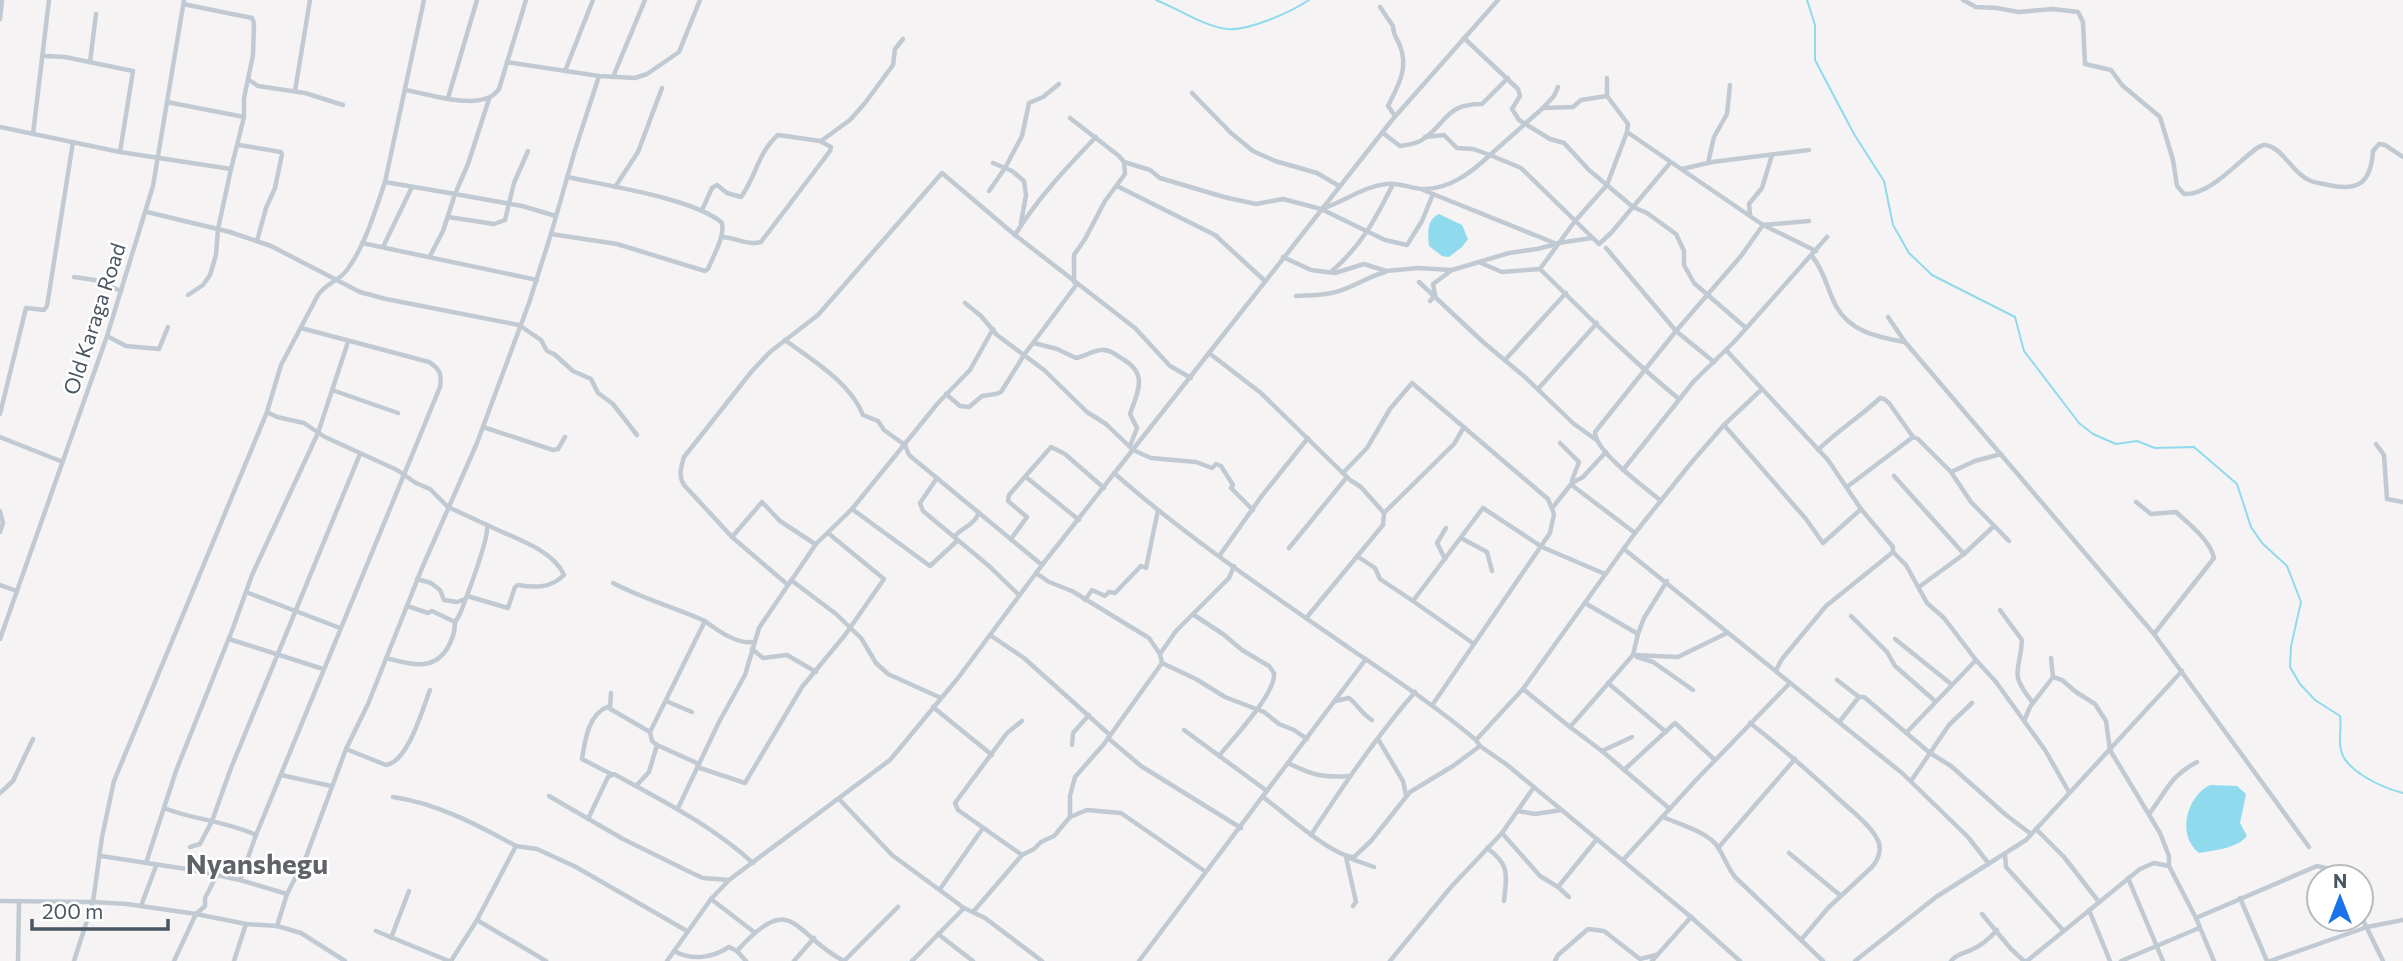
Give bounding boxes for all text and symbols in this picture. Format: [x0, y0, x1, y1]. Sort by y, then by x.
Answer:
street label: Old Karaga Road [57, 239, 130, 398]
district label: Nyanshegu [186, 846, 328, 880]
north arrow [2305, 863, 2375, 933]
text: N [2333, 869, 2347, 892]
scale bar [32, 888, 168, 932]
text: 200 m [42, 898, 103, 923]

